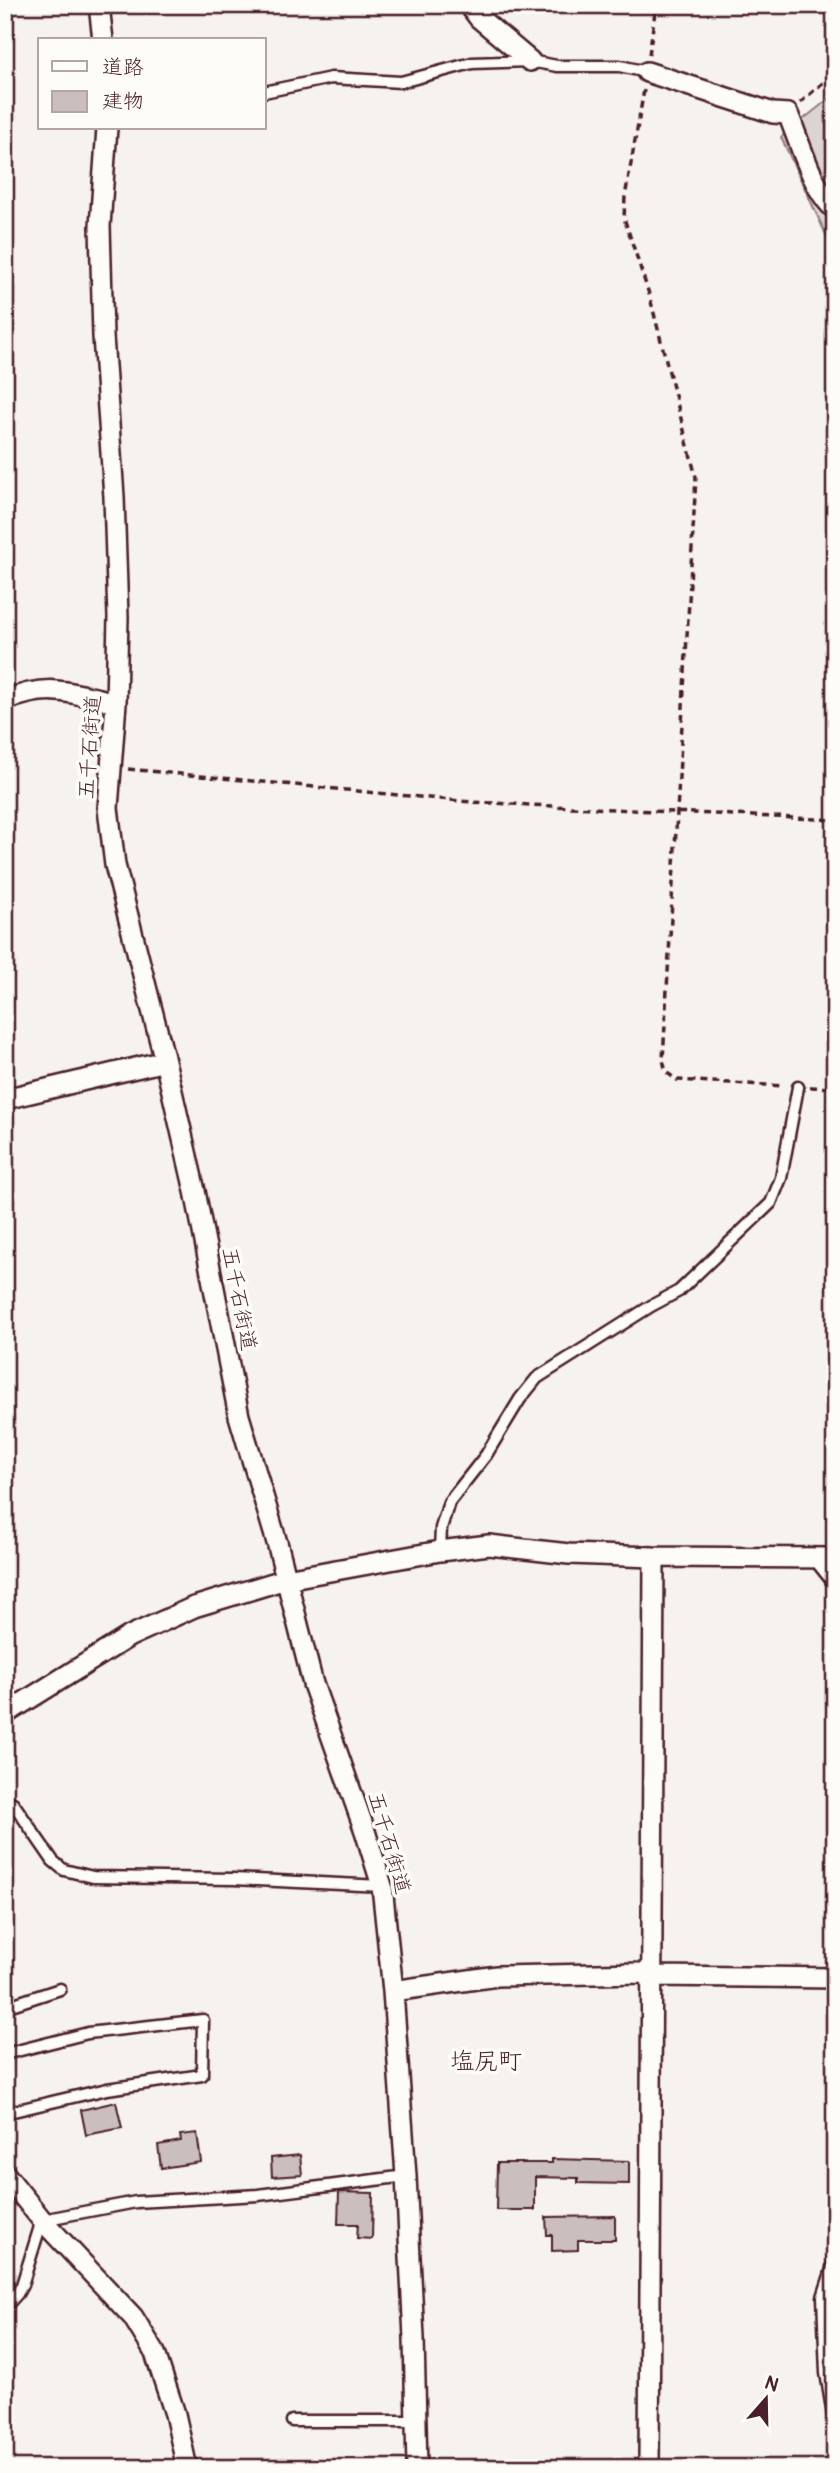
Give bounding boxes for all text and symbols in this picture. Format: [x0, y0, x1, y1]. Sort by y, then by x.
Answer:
legend [38, 38, 266, 130]
text: 道路 [102, 54, 144, 81]
text: 建物 [102, 88, 144, 115]
street label: 五千石街道 [73, 694, 107, 800]
street label: 五千石街道 [216, 1245, 262, 1353]
street label: 五千石街道 [362, 1789, 416, 1897]
district label: 塩尻町 [450, 2047, 522, 2076]
north arrow [732, 2364, 802, 2434]
text: N [761, 2370, 782, 2397]

